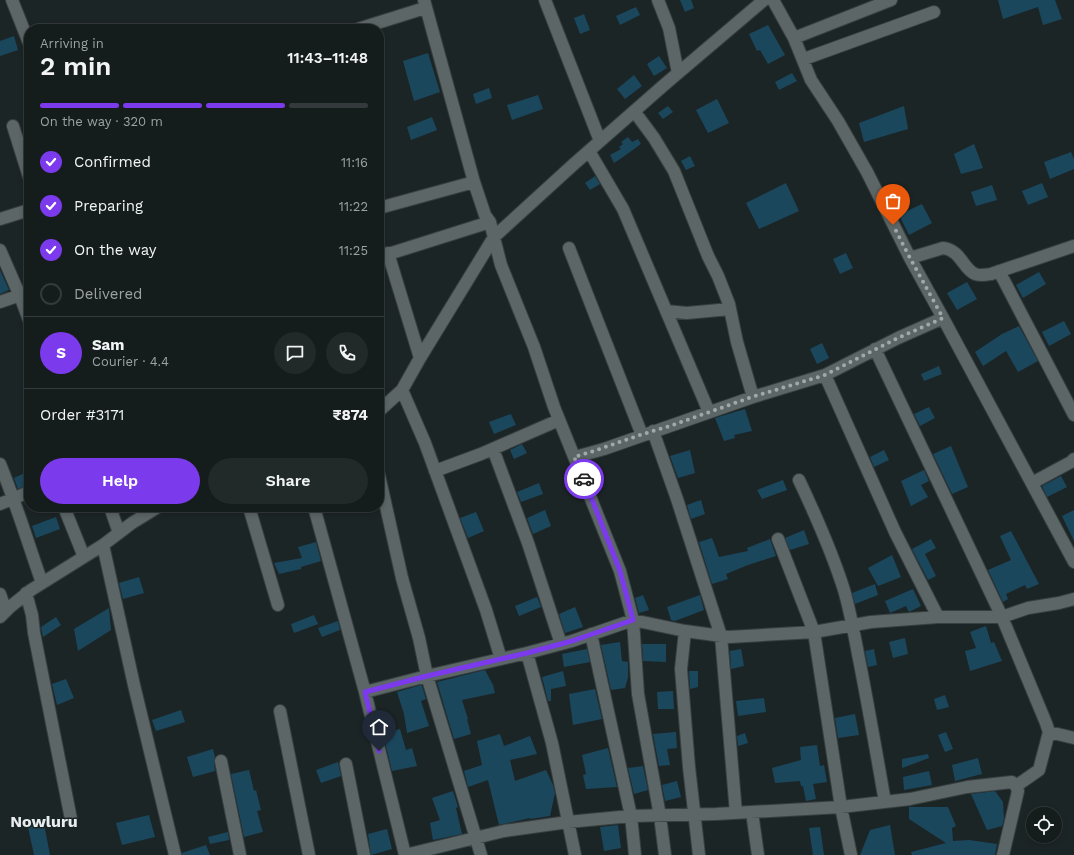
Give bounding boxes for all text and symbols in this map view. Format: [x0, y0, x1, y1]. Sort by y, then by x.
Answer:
text: Arriving in [40, 36, 104, 51]
text: 11:43–11:48 [287, 49, 368, 67]
text: 2 min [40, 51, 111, 81]
text: On the way · 320 m [40, 114, 163, 129]
icon: check [40, 151, 62, 173]
text: Confirmed [74, 153, 151, 171]
text: 11:16 [341, 155, 368, 170]
pin [876, 184, 910, 225]
icon: bag [882, 190, 904, 212]
icon: check [40, 195, 62, 217]
text: Preparing [74, 197, 143, 215]
text: 11:22 [339, 199, 368, 214]
icon: check [40, 239, 62, 261]
text: On the way [74, 241, 156, 259]
text: 11:25 [339, 243, 368, 258]
text: Delivered [74, 285, 142, 303]
button: chat [274, 332, 316, 374]
button: phone [326, 332, 368, 374]
text: Sam [92, 336, 124, 354]
text: S [56, 344, 66, 362]
text: Courier · 4.4 [92, 354, 169, 369]
text: Order #3171 [40, 406, 124, 424]
text: ₹874 [333, 406, 368, 424]
button: Help [40, 458, 200, 504]
button: Share [208, 458, 368, 504]
courier [564, 459, 604, 499]
icon: car [573, 468, 595, 490]
pin [362, 710, 396, 751]
icon: home [368, 716, 390, 738]
map controls [1026, 807, 1062, 843]
button: locate [1026, 807, 1062, 843]
district label: Nowluru [10, 812, 78, 831]

